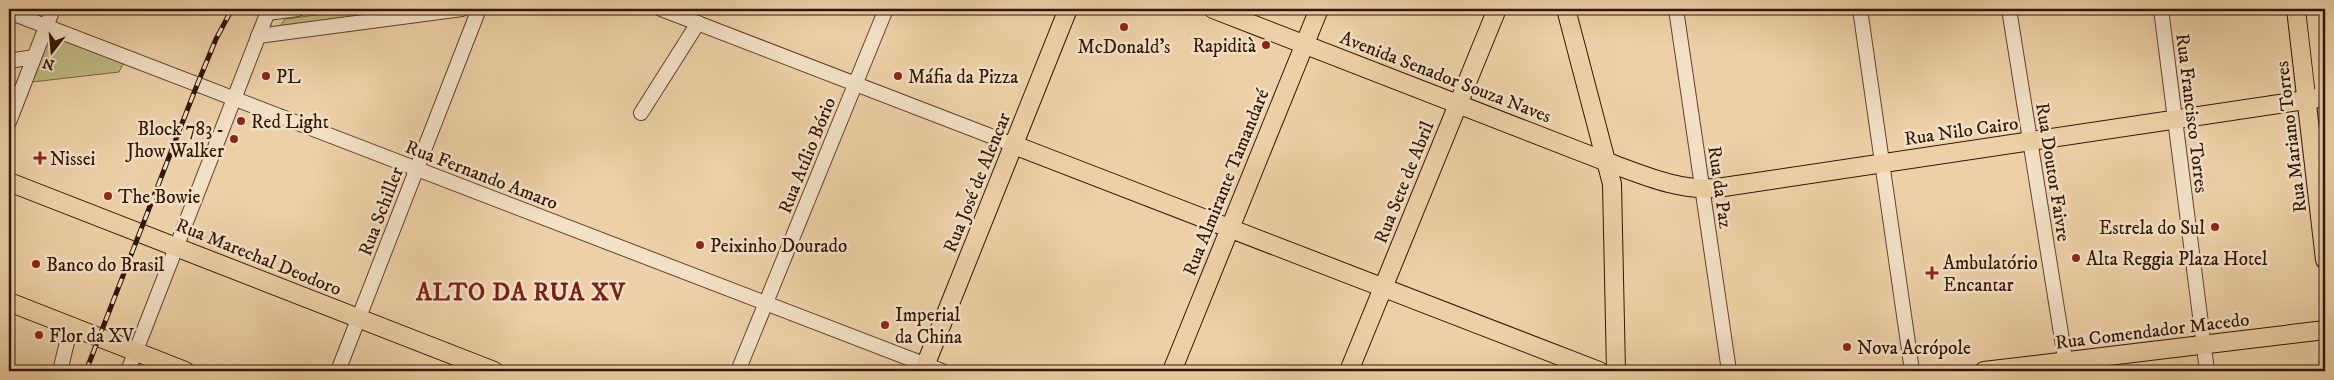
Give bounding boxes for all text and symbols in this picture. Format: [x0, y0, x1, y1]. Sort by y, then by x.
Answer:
marker: McDonald's [1118, 21, 1130, 33]
street label: Avenida Senador Souza Naves [1337, 26, 1554, 128]
north arrow [28, 28, 78, 78]
street label: Rua Francisco Torres [2170, 32, 2213, 194]
place label: Rapidità [1192, 35, 1256, 58]
place label: McDonald's [1078, 36, 1170, 59]
marker: Rapidità [1260, 39, 1272, 51]
text: N [40, 53, 57, 74]
street label: Rua Mariano Torres [2271, 60, 2312, 214]
place label: PL [276, 66, 301, 89]
place label: Máfia da Pizza [908, 66, 1018, 89]
marker: PL [260, 70, 272, 82]
marker: Máfia da Pizza [892, 70, 904, 82]
street label: Rua Almirante Tamandaré [1178, 86, 1274, 279]
street label: Rua Atílio Bório [774, 94, 841, 217]
street label: Rua Doutor Faivre [2030, 101, 2075, 243]
street label: Rua José de Alencar [939, 109, 1016, 256]
place label: Red Light [251, 111, 329, 134]
street label: Rua Nilo Cairo [1903, 112, 2020, 151]
marker: Red Light [235, 115, 247, 127]
place label: Block 783 - Jhow Walker [125, 118, 224, 163]
street label: Rua Sete de Abril [1369, 118, 1439, 247]
marker: Block 783 - Jhow Walker [228, 133, 240, 145]
street label: Rua Fernando Amaro [402, 136, 561, 215]
street label: Rua da Paz [1702, 145, 1737, 230]
place label: Nissei [50, 148, 96, 171]
marker: Nissei [34, 152, 46, 164]
street label: Rua Schiller [354, 164, 409, 259]
place label: The Bowie [118, 186, 201, 209]
marker: The Bowie [102, 190, 114, 202]
street label: Rua Marechal Deodoro [172, 214, 345, 301]
place label: Estrela do Sul [2099, 217, 2205, 240]
marker: Estrela do Sul [2209, 221, 2221, 233]
place label: Peixinho Dourado [710, 235, 847, 258]
marker: Peixinho Dourado [694, 239, 706, 251]
place label: Alta Reggia Plaza Hotel [2086, 248, 2268, 271]
place label: Ambulatório Encantar [1943, 252, 2038, 297]
marker: Alta Reggia Plaza Hotel [2070, 252, 2082, 264]
place label: Banco do Brasil [46, 254, 165, 277]
marker: Banco do Brasil [30, 258, 42, 270]
marker: Ambulatório Encantar [1925, 266, 1939, 280]
district label: ALTO DA RUA XV [415, 278, 626, 308]
place label: Imperial da China [895, 304, 962, 349]
street label: Rua Comendador Macedo [2054, 308, 2251, 355]
marker: Imperial da China [879, 319, 891, 331]
place label: Flor da XV [49, 325, 135, 348]
marker: Flor da XV [33, 329, 45, 341]
place label: Nova Acrópole [1857, 337, 1971, 360]
marker: Nova Acrópole [1841, 341, 1853, 353]

